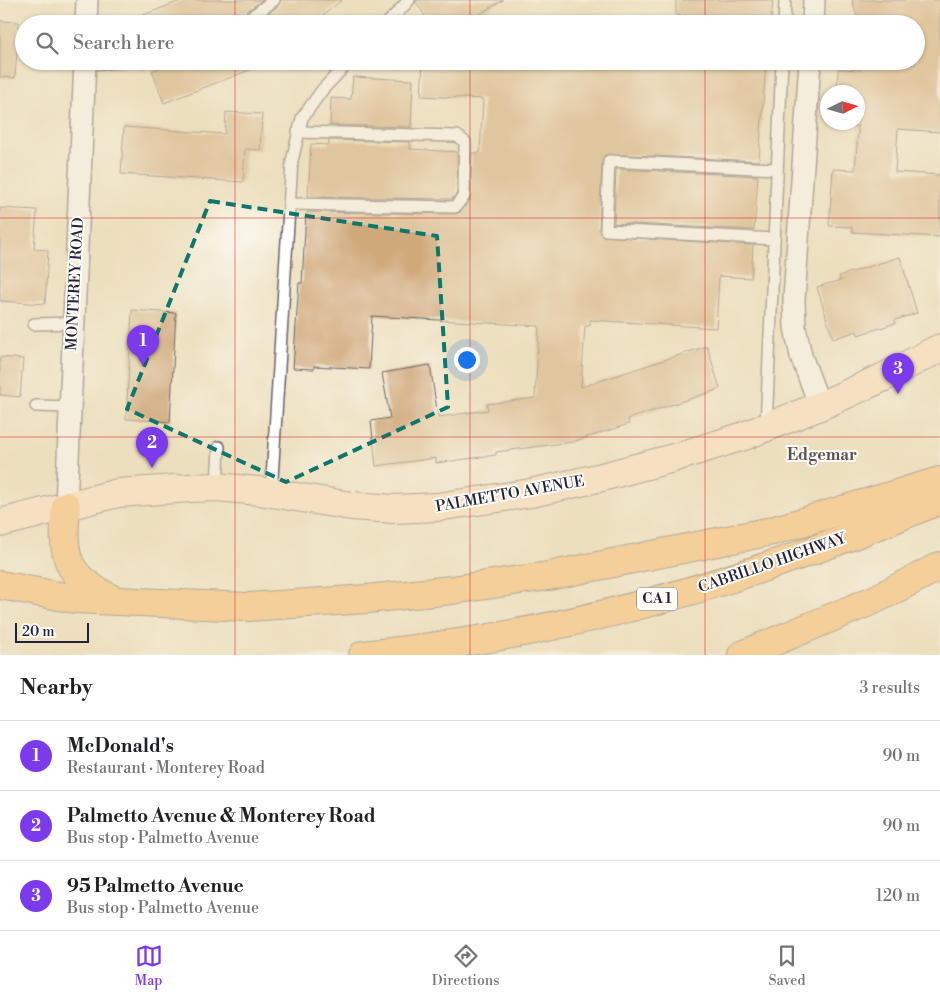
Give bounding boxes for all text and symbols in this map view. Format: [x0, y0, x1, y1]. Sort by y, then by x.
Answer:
search box [15, 15, 925, 70]
icon: search [33, 29, 61, 57]
text: Search here [73, 31, 174, 55]
north arrow [820, 85, 865, 130]
street label: MONTEREY ROAD [62, 217, 88, 351]
pin: 1 [127, 325, 159, 366]
your location [454, 347, 480, 373]
pin: 3 [882, 353, 914, 394]
pin: 2 [136, 427, 168, 468]
district label: Edgemar [787, 445, 857, 465]
street label: PALMETTO AVENUE [434, 472, 586, 516]
street label: CABRILLO HIGHWAY [696, 528, 849, 597]
road number: CA 1 [637, 588, 677, 610]
scale bar [15, 620, 89, 643]
text: 20 m [22, 623, 54, 641]
text: Nearby [20, 675, 93, 701]
text: 3 results [859, 678, 920, 698]
text: McDonald's [67, 734, 174, 758]
text: 1 [32, 746, 40, 766]
text: 90 m [882, 746, 920, 766]
text: Restaurant · Monterey Road [67, 758, 265, 778]
text: Palmetto Avenue & Monterey Road [67, 804, 376, 828]
text: 2 [31, 816, 41, 836]
text: 90 m [882, 816, 920, 836]
text: Bus stop · Palmetto Avenue [67, 828, 259, 848]
text: 95 Palmetto Avenue [67, 874, 244, 898]
text: 3 [31, 886, 41, 906]
text: 120 m [876, 886, 920, 906]
text: Bus stop · Palmetto Avenue [67, 898, 259, 918]
tab: Map [135, 942, 163, 990]
tab: Directions [432, 942, 499, 990]
tab: Saved [769, 942, 805, 990]

